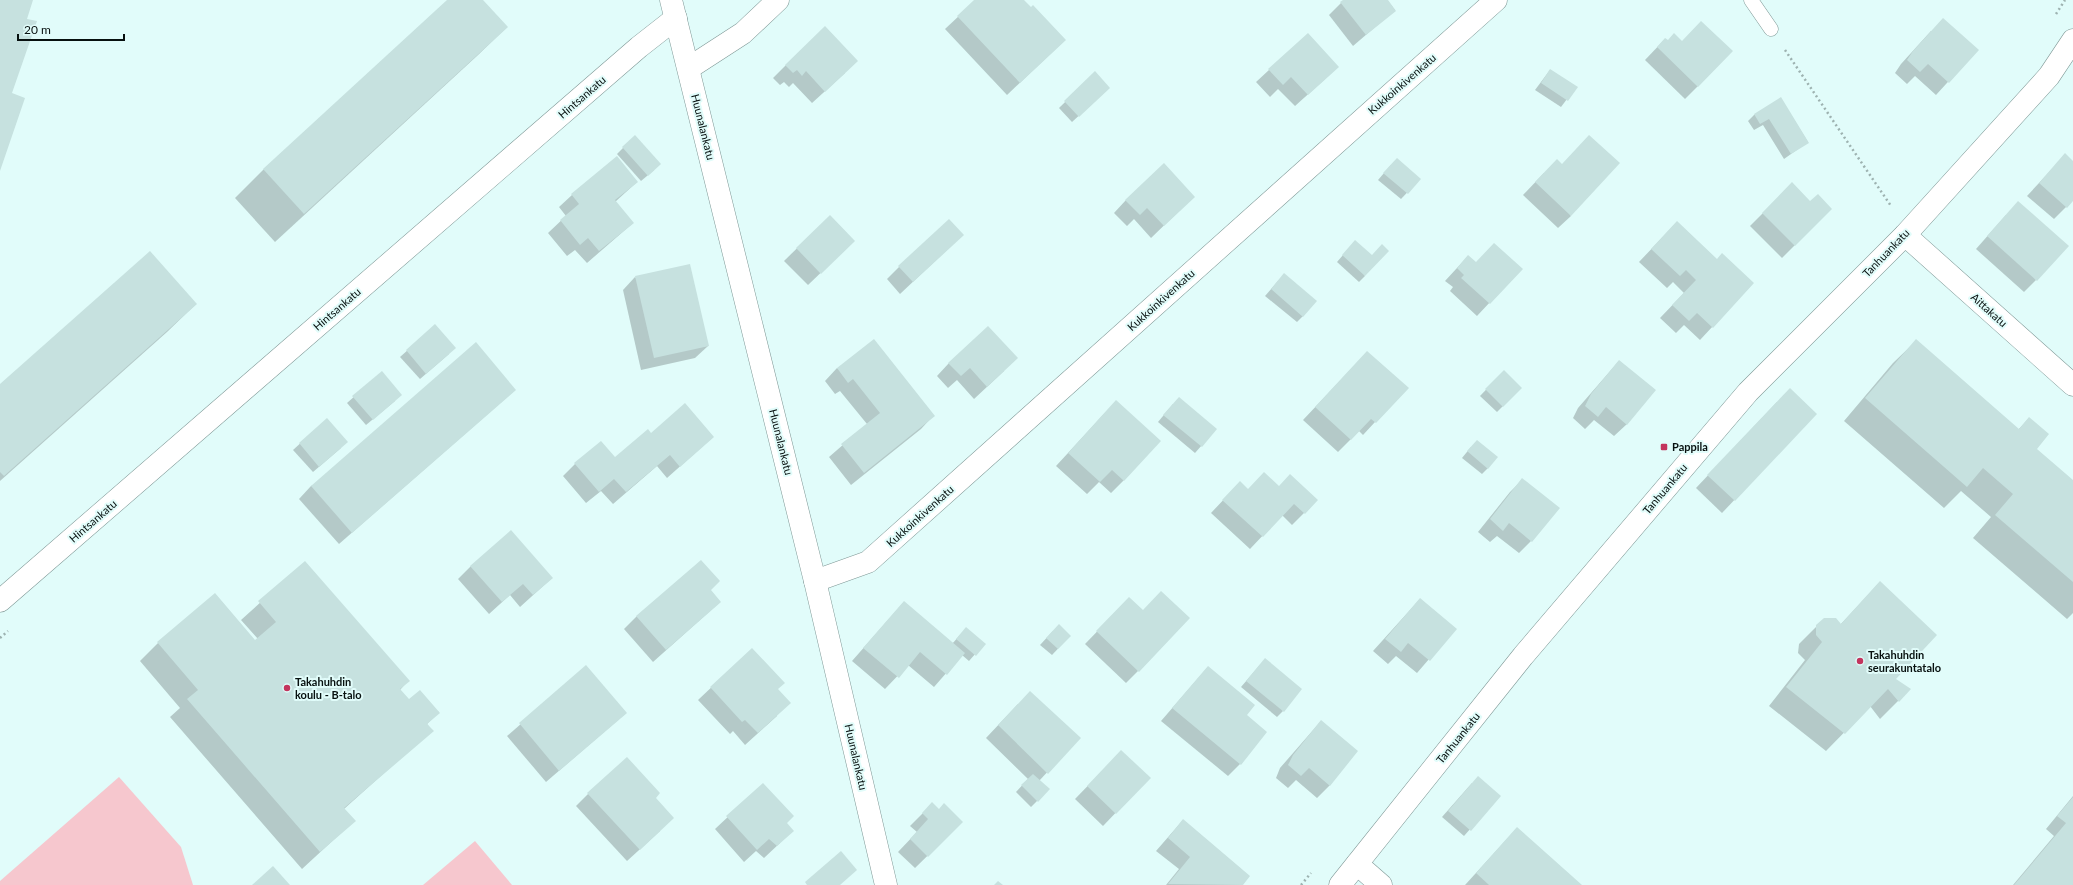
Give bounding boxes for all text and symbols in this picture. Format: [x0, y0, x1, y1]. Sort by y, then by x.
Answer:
scale bar [18, 16, 124, 42]
text: 20 m [24, 22, 51, 37]
street label: Kukkoinkivenkatu [1365, 51, 1438, 117]
street label: Hintsankatu [555, 73, 608, 121]
street label: Huunalankatu [689, 93, 718, 161]
street label: Tanhuankatu [1860, 226, 1912, 279]
street label: Kukkoinkivenkatu [1124, 266, 1197, 333]
street label: Hintsankatu [310, 285, 363, 333]
street label: Aittakatu [1969, 290, 2010, 329]
street label: Huunalankatu [767, 408, 796, 476]
place label: Pappila [1672, 440, 1708, 453]
marker: Pappila [1659, 442, 1669, 452]
street label: Tanhuankatu [1640, 461, 1689, 517]
street label: Kukkoinkivenkatu [883, 482, 956, 549]
street label: Hintsankatu [66, 497, 119, 545]
place label: Takahuhdin seurakuntatalo [1868, 648, 1941, 674]
marker: Takahuhdin seurakuntatalo [1855, 656, 1865, 666]
place label: Takahuhdin koulu - B-talo [295, 675, 362, 701]
marker: Takahuhdin koulu - B-talo [282, 683, 292, 693]
street label: Tanhuankatu [1433, 710, 1482, 766]
street label: Huunalankatu [843, 723, 870, 791]

